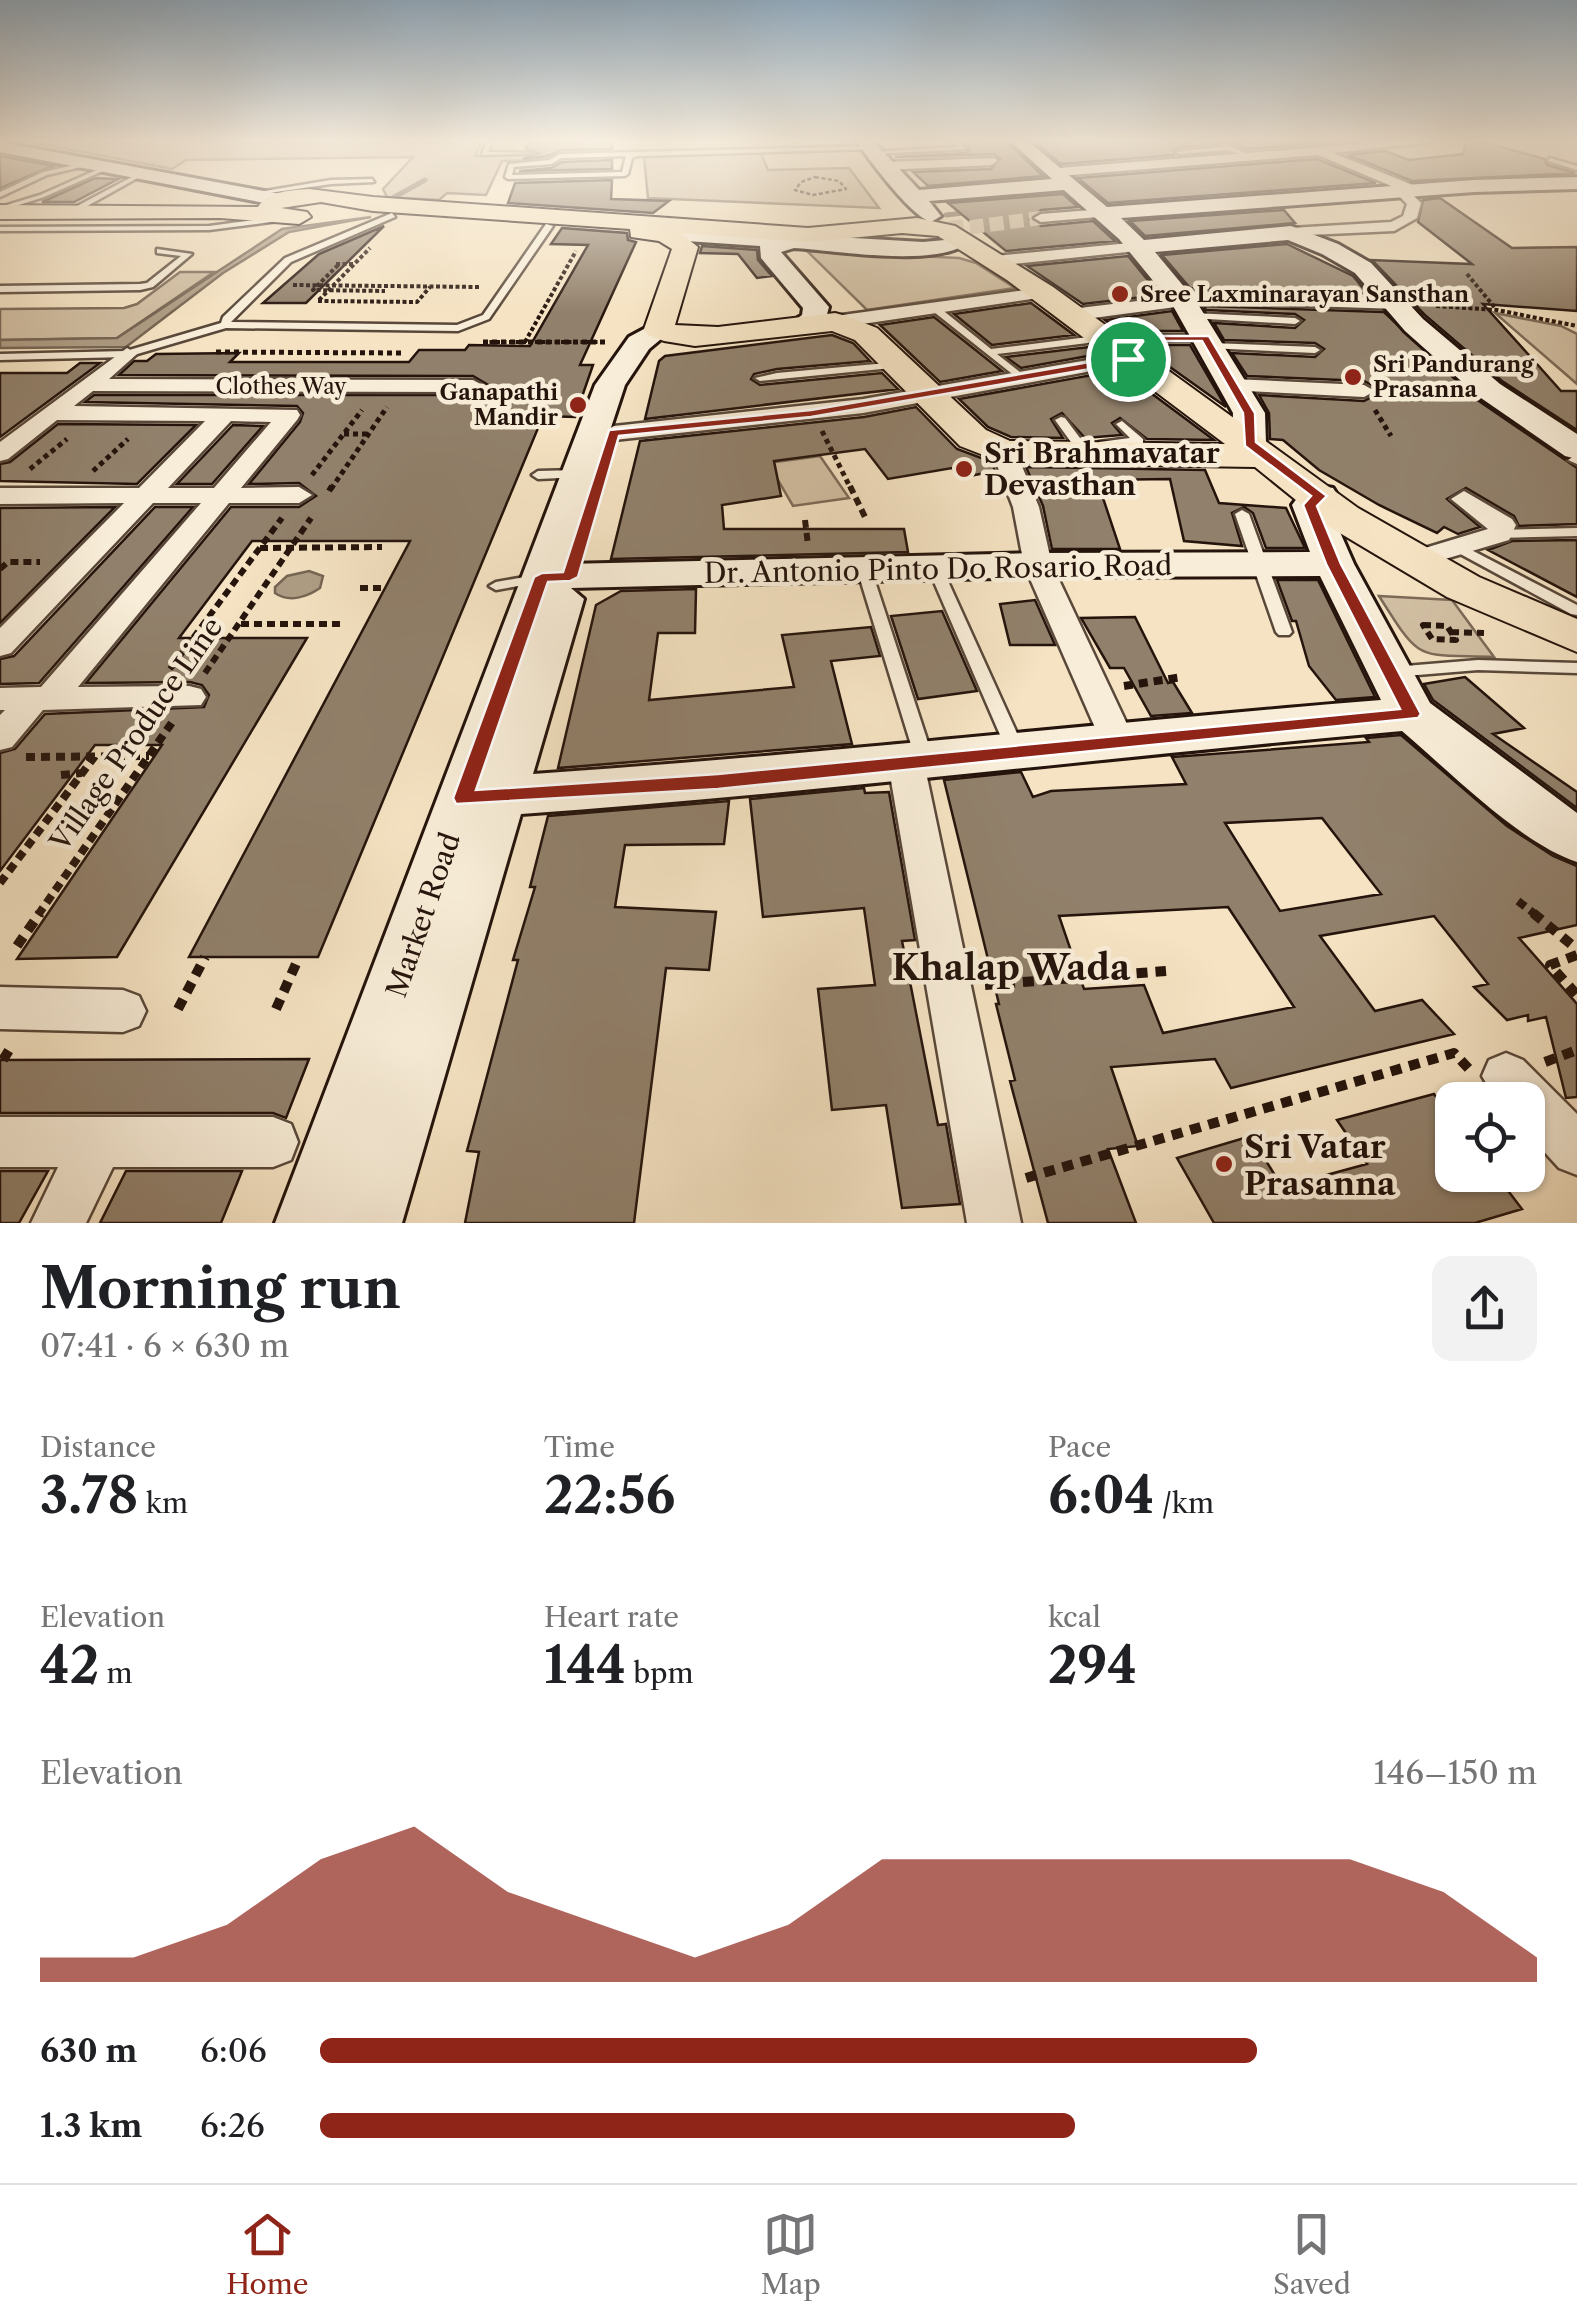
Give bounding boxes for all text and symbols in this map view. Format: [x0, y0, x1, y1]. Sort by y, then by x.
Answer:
place label: Sree Laxminarayan Sansthan [1140, 281, 1469, 308]
marker: Sree Laxminarayan Sansthan [1109, 283, 1131, 305]
pin [1086, 317, 1171, 402]
icon: arrive [1101, 332, 1156, 387]
place label: Sri Pandurang Prasanna [1373, 351, 1535, 403]
marker: Sri Pandurang Prasanna [1342, 366, 1364, 388]
street label: Clothes Way [216, 373, 347, 400]
place label: Ganapathi Mandir [440, 379, 558, 431]
marker: Ganapathi Mandir [567, 394, 589, 416]
place label: Sri Brahmavatar Devasthan [984, 436, 1220, 502]
marker: Sri Brahmavatar Devasthan [953, 458, 975, 480]
street label: Dr. Antonio Pinto Do Rosario Road [703, 548, 1173, 590]
street label: Village Produce Line [42, 611, 229, 858]
street label: Market Road [379, 828, 467, 1002]
district label: Khalap Wada [892, 946, 1131, 989]
map controls [1435, 1082, 1545, 1192]
button: locate [1435, 1082, 1545, 1192]
place label: Sri Vatar Prasanna [1244, 1127, 1396, 1203]
marker: Sri Vatar Prasanna [1213, 1153, 1235, 1175]
text: Morning run [40, 1255, 401, 1322]
button: share [1432, 1256, 1537, 1361]
text: 07:41 · 6 × 630 m [40, 1326, 289, 1365]
text: Distance [40, 1430, 156, 1464]
text: Time [544, 1430, 615, 1464]
text: Pace [1048, 1430, 1111, 1464]
text: 3.78 [40, 1464, 138, 1526]
text: 22:56 [544, 1464, 675, 1526]
text: 6:04 [1048, 1464, 1154, 1526]
text: km [138, 1486, 188, 1520]
text: /km [1154, 1486, 1214, 1520]
text: Elevation [40, 1600, 165, 1634]
text: Heart rate [544, 1600, 679, 1634]
text: kcal [1048, 1600, 1101, 1634]
text: 42 [40, 1634, 99, 1696]
text: 144 [544, 1634, 626, 1696]
text: 294 [1048, 1634, 1137, 1696]
text: m [99, 1656, 133, 1690]
text: bpm [626, 1656, 693, 1690]
text: Elevation [40, 1753, 183, 1792]
text: 146–150 m [1373, 1753, 1537, 1792]
text: 630 m [40, 2031, 138, 2070]
text: 6:06 [200, 2031, 267, 2070]
text: 1.3 km [40, 2106, 142, 2145]
text: 6:26 [200, 2106, 265, 2145]
tab: Home [226, 2207, 308, 2301]
tab: Map [761, 2207, 821, 2301]
tab: Saved [1273, 2207, 1351, 2301]

